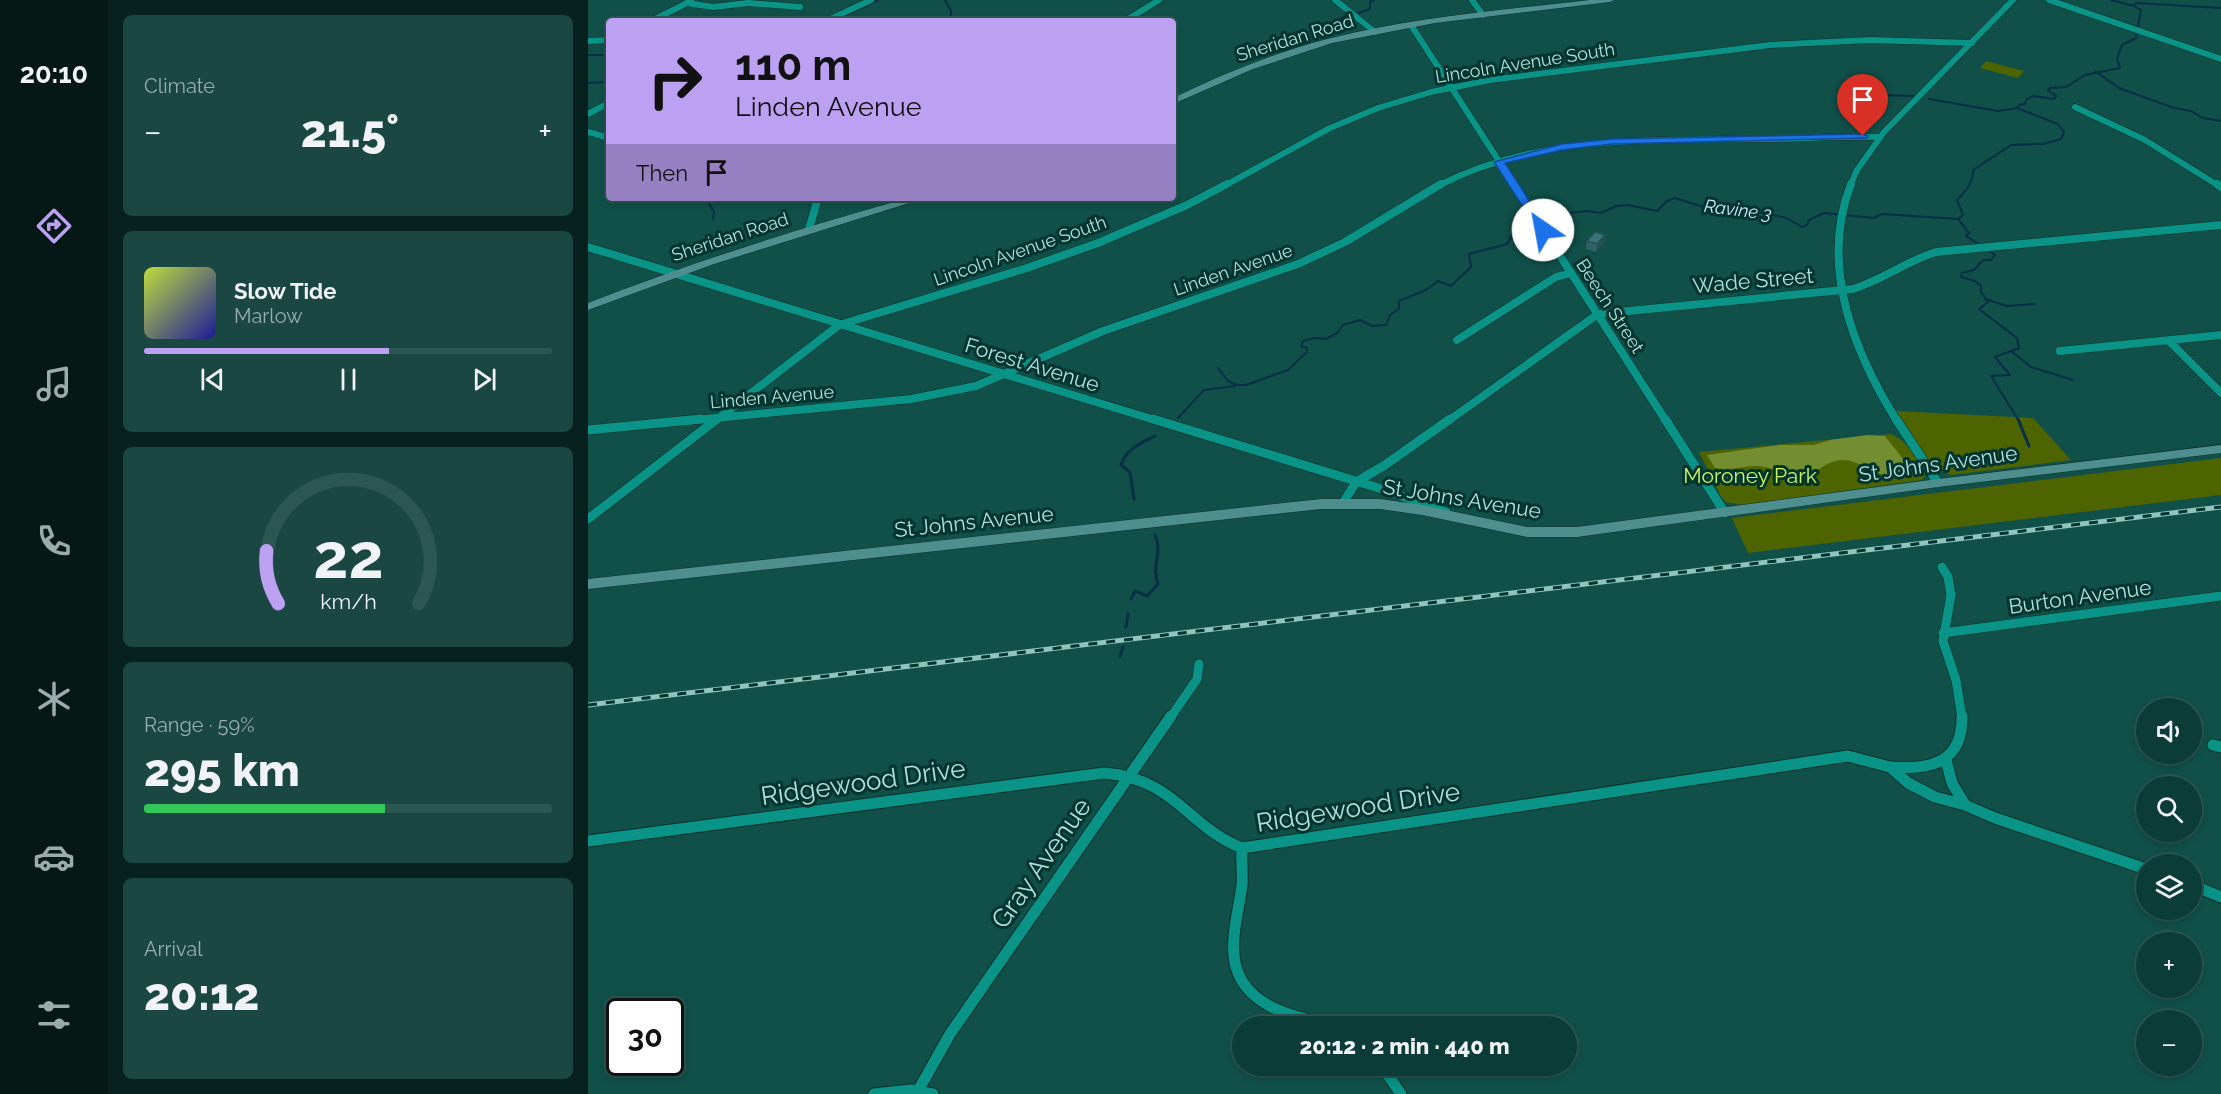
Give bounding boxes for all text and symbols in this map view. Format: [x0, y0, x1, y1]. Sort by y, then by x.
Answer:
street label: Sheridan Road [1234, 10, 1356, 65]
street label: Lincoln Avenue South [1434, 38, 1616, 87]
text: 110 m [735, 41, 851, 90]
icon: right [636, 42, 714, 120]
text: 20:10 [20, 58, 88, 89]
text: Climate [144, 74, 215, 98]
pin [1837, 74, 1888, 136]
icon: arrive [1846, 83, 1879, 116]
text: Linden Avenue [735, 91, 922, 122]
text: 21.5° [301, 105, 399, 158]
text: − [144, 112, 162, 151]
text: + [538, 112, 552, 151]
icon: arrive [700, 156, 733, 189]
text: Then [636, 160, 688, 186]
water label: Ravine 3 [1703, 195, 1773, 224]
position arrow [1511, 198, 1575, 262]
icon: directions [33, 205, 75, 247]
street label: Sheridan Road [669, 208, 791, 265]
street label: Lincoln Avenue South [931, 211, 1109, 290]
street label: Linden Avenue [1171, 239, 1295, 300]
street label: Beech Street [1572, 255, 1649, 357]
street label: Wade Street [1691, 263, 1814, 298]
text: Slow Tide [234, 278, 336, 304]
text: Marlow [234, 304, 303, 328]
street label: Forest Avenue [962, 332, 1102, 397]
icon: music [33, 363, 75, 405]
icon: previous [196, 363, 229, 396]
icon: pause [332, 363, 365, 396]
icon: next [468, 363, 501, 396]
street label: Linden Avenue [709, 381, 835, 412]
street label: St Johns Avenue [1857, 440, 2019, 487]
park label: Moroney Park [1683, 463, 1817, 488]
street label: St Johns Avenue [1381, 474, 1543, 523]
street label: St Johns Avenue [893, 501, 1055, 542]
text: 22 [313, 519, 383, 593]
icon: phone [33, 520, 75, 562]
street label: Burton Avenue [2007, 574, 2153, 619]
text: km/h [320, 589, 376, 614]
icon: climate [33, 678, 75, 720]
map controls [2136, 698, 2202, 1076]
button: sound [2136, 698, 2202, 764]
text: Range · 59% [144, 713, 254, 737]
text: 295 km [144, 744, 300, 797]
street label: Ridgewood Drive [759, 753, 967, 811]
street label: Ridgewood Drive [1254, 776, 1462, 838]
button: search [2136, 776, 2202, 842]
street label: Gray Avenue [985, 792, 1097, 934]
icon: car [33, 836, 75, 878]
button: layers [2136, 854, 2202, 920]
button: + [2136, 932, 2202, 998]
text: Arrival [144, 937, 203, 961]
text: 20:12 [144, 968, 259, 1021]
icon: filters [33, 994, 75, 1036]
speed limit sign: 30 [606, 998, 684, 1076]
button: − [2136, 1010, 2202, 1076]
text: 20:12 · 2 min · 440 m [1300, 1033, 1509, 1059]

